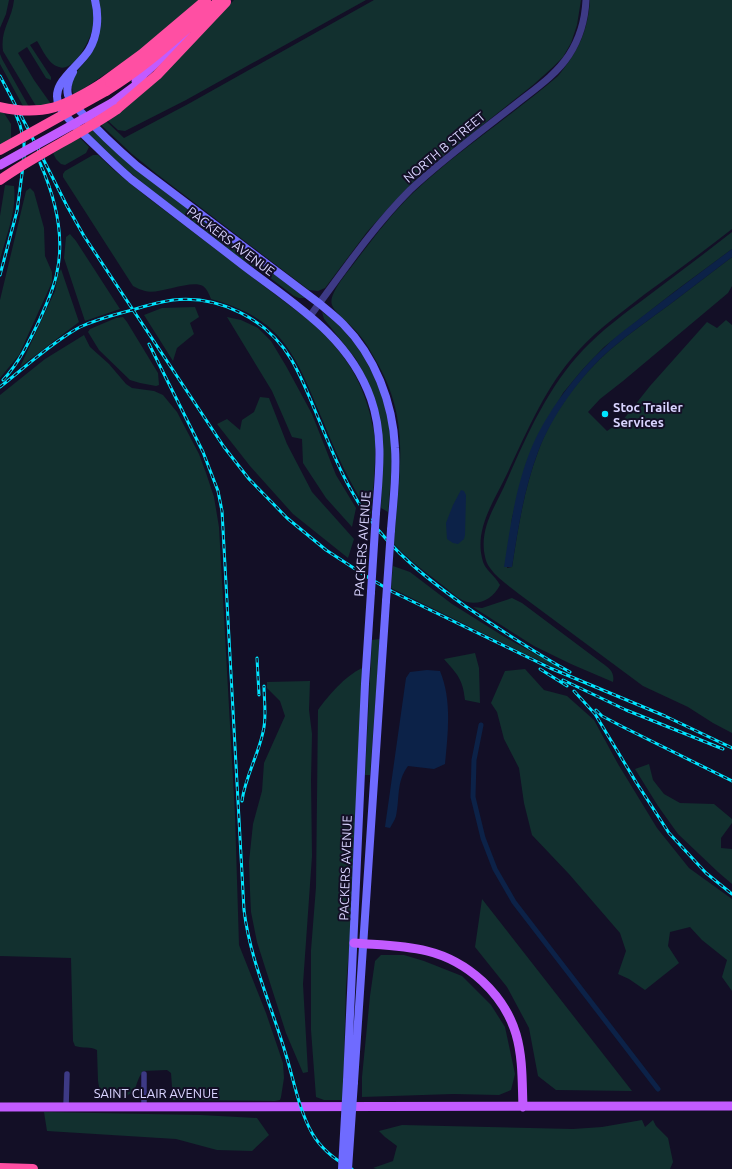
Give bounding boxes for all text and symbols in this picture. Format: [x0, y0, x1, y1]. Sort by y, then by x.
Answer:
street label: NORTH B STREET [400, 109, 488, 185]
street label: PACKERS AVENUE [185, 204, 277, 278]
place label: Stoc Trailer Services [613, 400, 683, 429]
marker: Stoc Trailer Services [600, 409, 610, 419]
street label: PACKERS AVENUE [351, 491, 373, 597]
street label: PACKERS AVENUE [336, 815, 354, 921]
street label: SAINT CLAIR AVENUE [94, 1086, 218, 1100]

